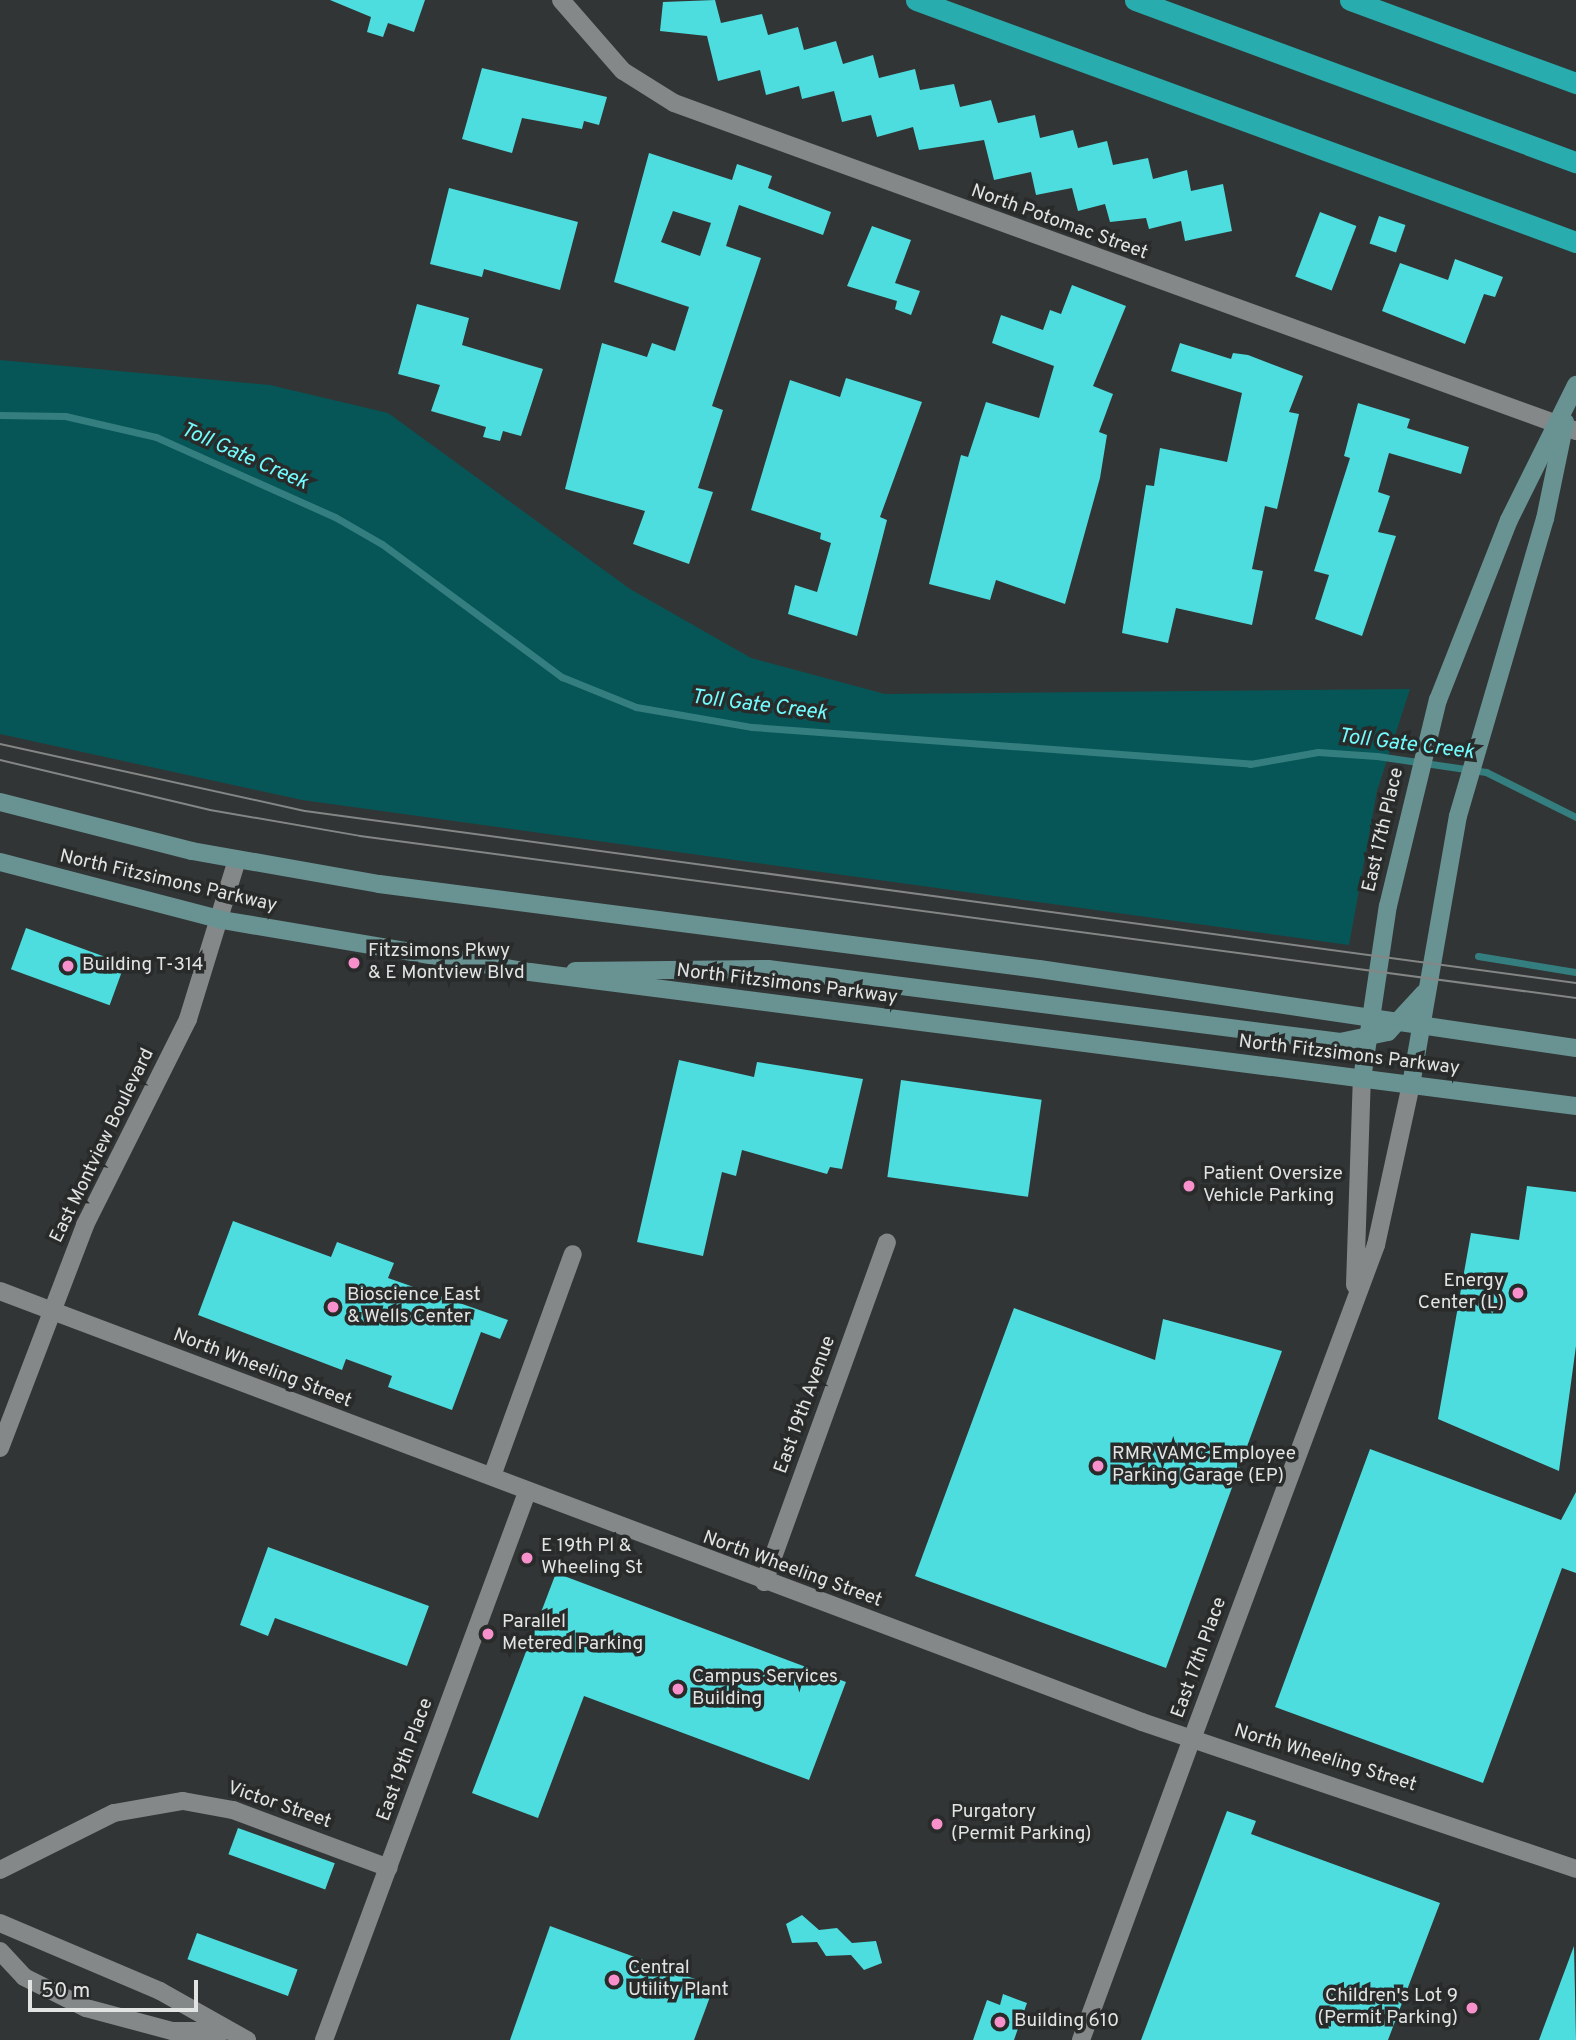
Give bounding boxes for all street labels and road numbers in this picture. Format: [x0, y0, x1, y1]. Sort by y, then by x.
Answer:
street label: North Potomac Street [968, 180, 1150, 266]
street label: East 17th Place [1359, 766, 1409, 894]
street label: North Fitzsimons Parkway [57, 846, 279, 918]
street label: North Fitzsimons Parkway [675, 960, 899, 1010]
street label: North Fitzsimons Parkway [1237, 1031, 1461, 1081]
street label: East Montview Boulevard [46, 1045, 160, 1247]
street label: North Wheeling Street [169, 1324, 355, 1414]
street label: East 19th Avenue [770, 1333, 842, 1477]
street label: North Wheeling Street [699, 1527, 885, 1613]
street label: East 17th Place [1168, 1594, 1232, 1722]
street label: East 19th Place [373, 1695, 439, 1825]
street label: North Wheeling Street [1231, 1720, 1419, 1798]
street label: Victor Street [224, 1778, 334, 1834]

